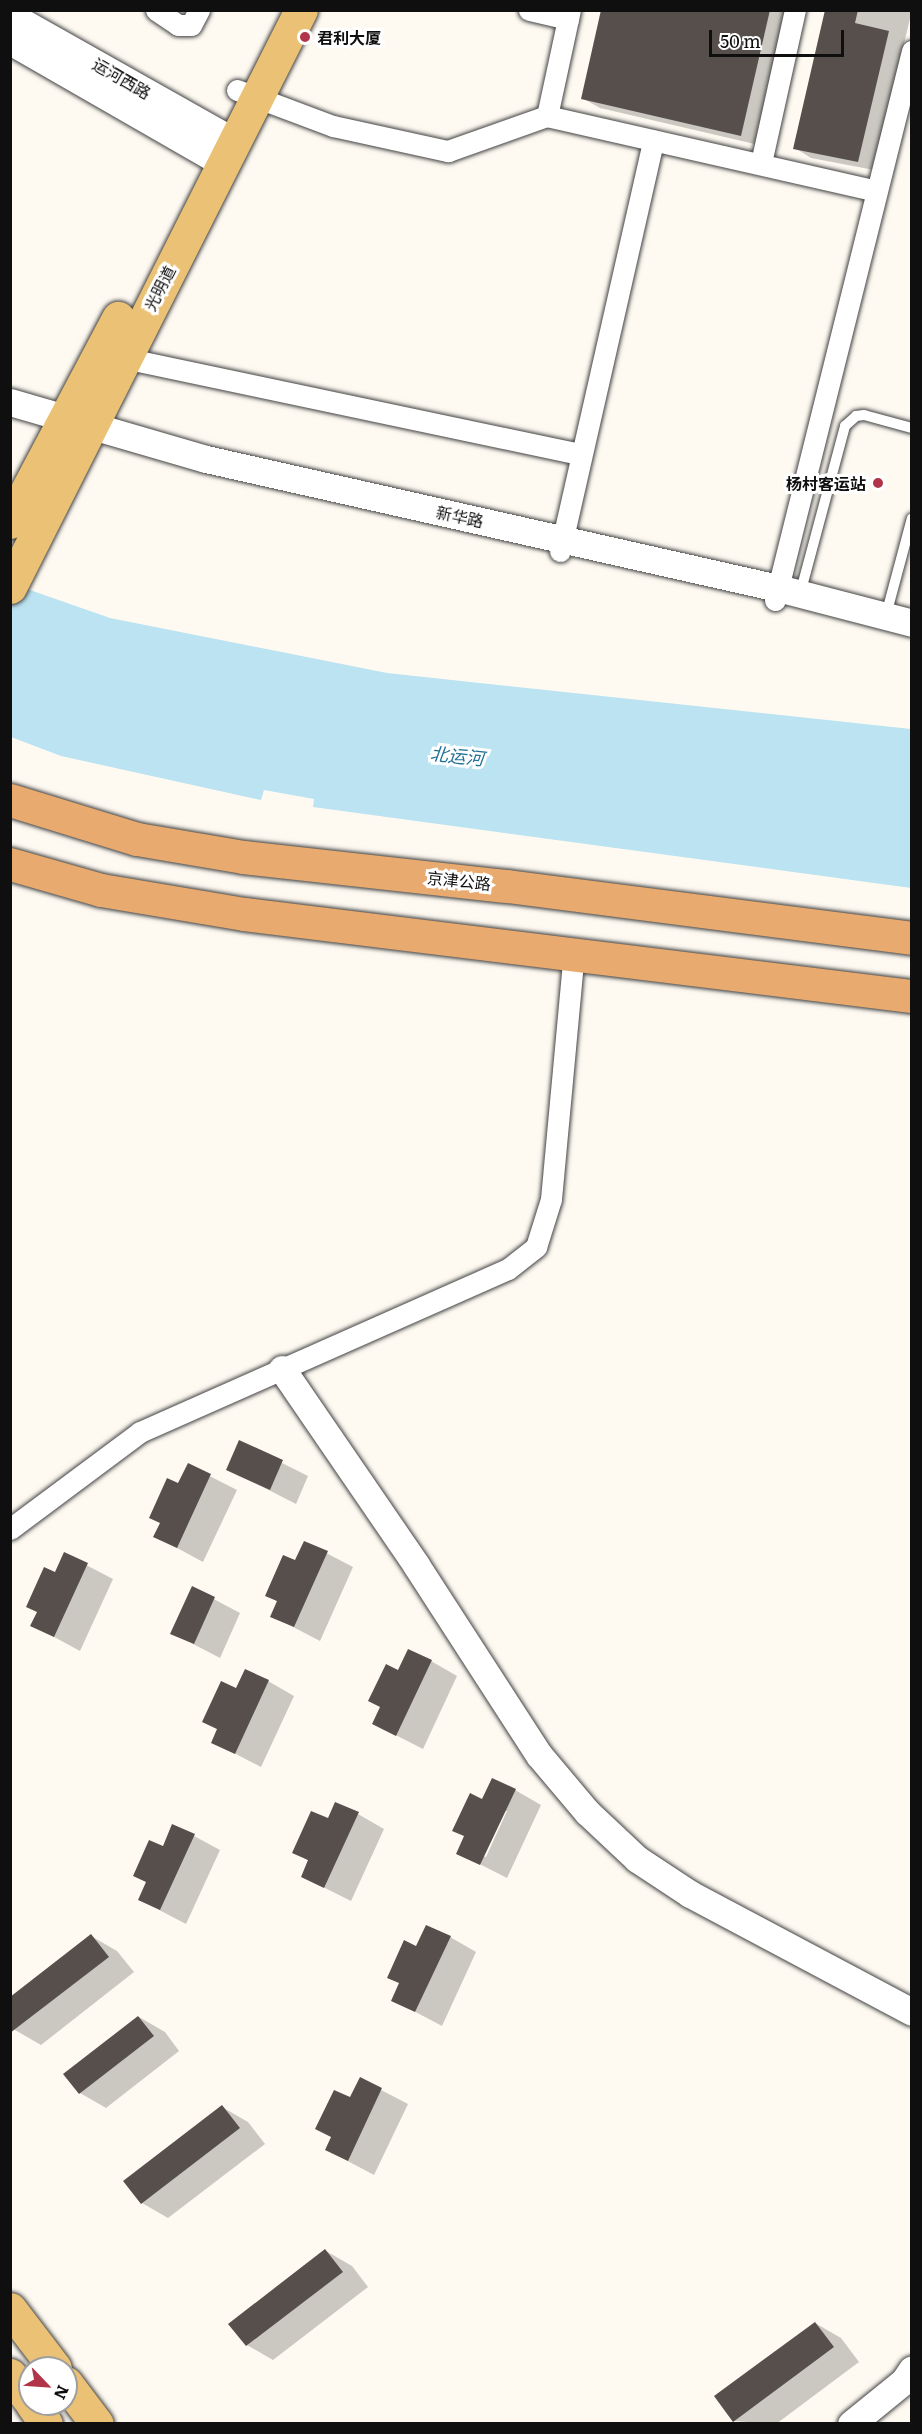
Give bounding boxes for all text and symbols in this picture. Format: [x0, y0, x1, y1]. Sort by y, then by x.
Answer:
scale bar [712, 18, 847, 56]
place label: 君利大厦 [317, 27, 381, 47]
text: 50 m [720, 27, 761, 54]
marker: 君利大厦 [298, 30, 312, 44]
street label: 运河西路 [89, 54, 155, 102]
street label: 光明道 [140, 262, 178, 314]
place label: 杨村客运站 [786, 473, 866, 493]
marker: 杨村客运站 [871, 476, 885, 490]
street label: 新华路 [435, 502, 485, 530]
water label: 北运河 [429, 742, 485, 770]
street label: 京津公路 [426, 867, 492, 893]
north arrow [18, 2356, 78, 2416]
text: N [49, 2382, 76, 2404]

